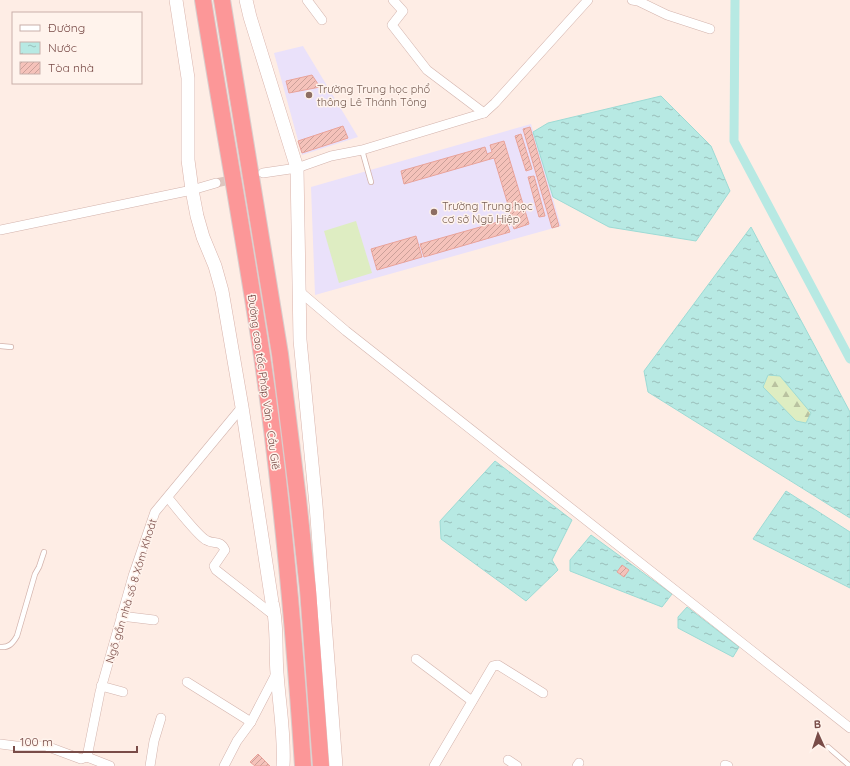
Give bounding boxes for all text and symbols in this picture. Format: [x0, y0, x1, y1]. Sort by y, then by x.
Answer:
legend [12, 12, 142, 84]
text: Đường [48, 20, 85, 35]
text: Nước [48, 40, 77, 55]
text: Tòa nhà [48, 60, 94, 75]
place label: Trường Trung học phổ thông Lê Thánh Tông [317, 82, 431, 109]
marker: Trường Trung học phổ thông Lê Thánh Tông [304, 90, 314, 100]
place label: Trường Trung học cơ sở Ngũ Hiệp [442, 199, 533, 226]
marker: Trường Trung học cơ sở Ngũ Hiệp [429, 207, 439, 217]
street label: Đường cao tốc Pháp Vân - Cầu Giẽ [245, 293, 283, 471]
street label: Ngõ gần nhà số 8 Xóm Khoát [102, 517, 160, 665]
north arrow [798, 714, 838, 754]
text: B [814, 717, 821, 731]
scale bar [14, 728, 137, 754]
text: 100 m [20, 734, 53, 749]

